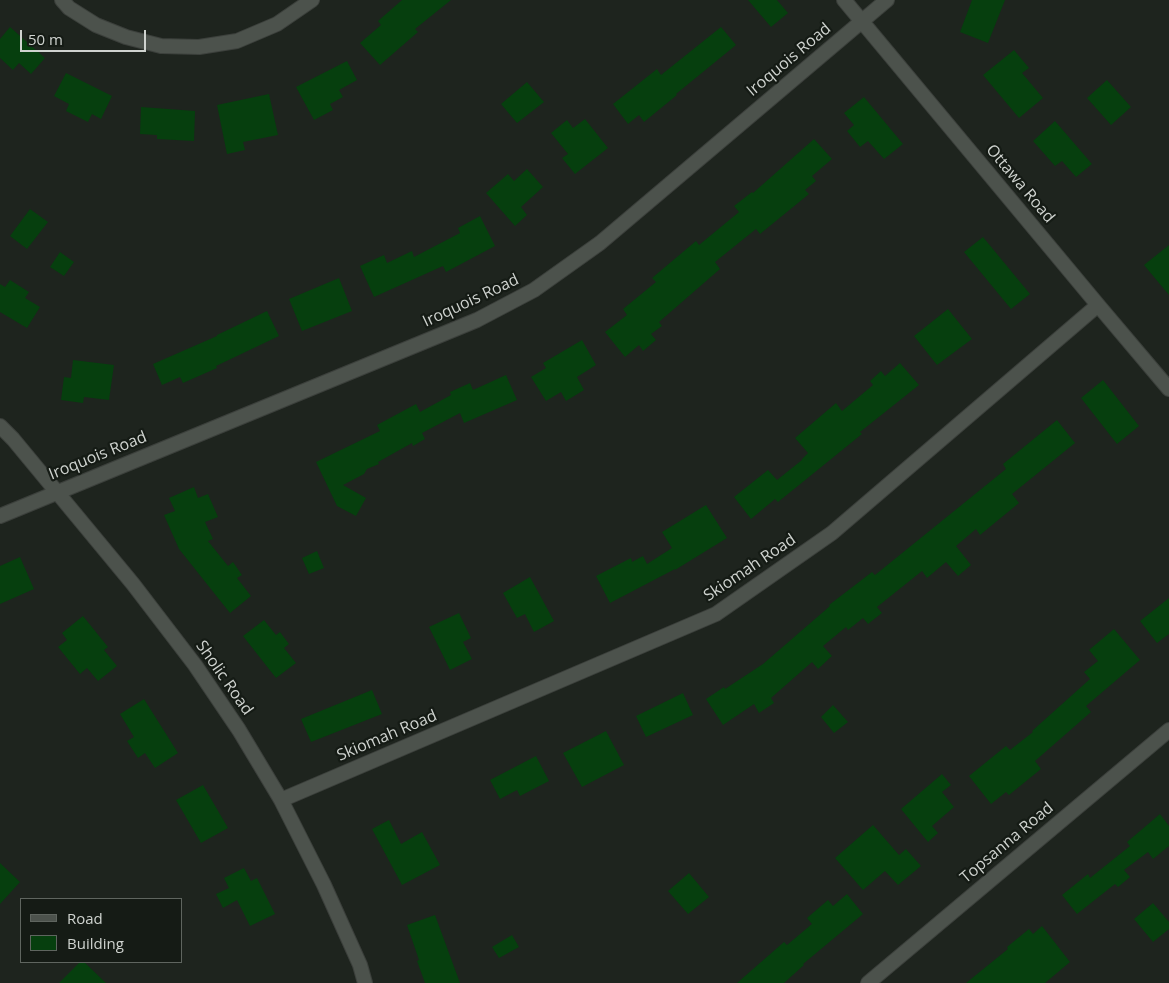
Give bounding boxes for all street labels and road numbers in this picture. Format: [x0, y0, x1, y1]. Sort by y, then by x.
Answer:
street label: Iroquois Road [743, 19, 835, 101]
street label: Ottawa Road [982, 141, 1058, 227]
street label: Iroquois Road [420, 270, 522, 332]
street label: Iroquois Road [46, 428, 150, 484]
street label: Skiomah Road [700, 530, 800, 606]
street label: Sholic Road [191, 637, 257, 719]
street label: Skiomah Road [334, 706, 440, 766]
street label: Topsanna Road [957, 798, 1057, 888]

